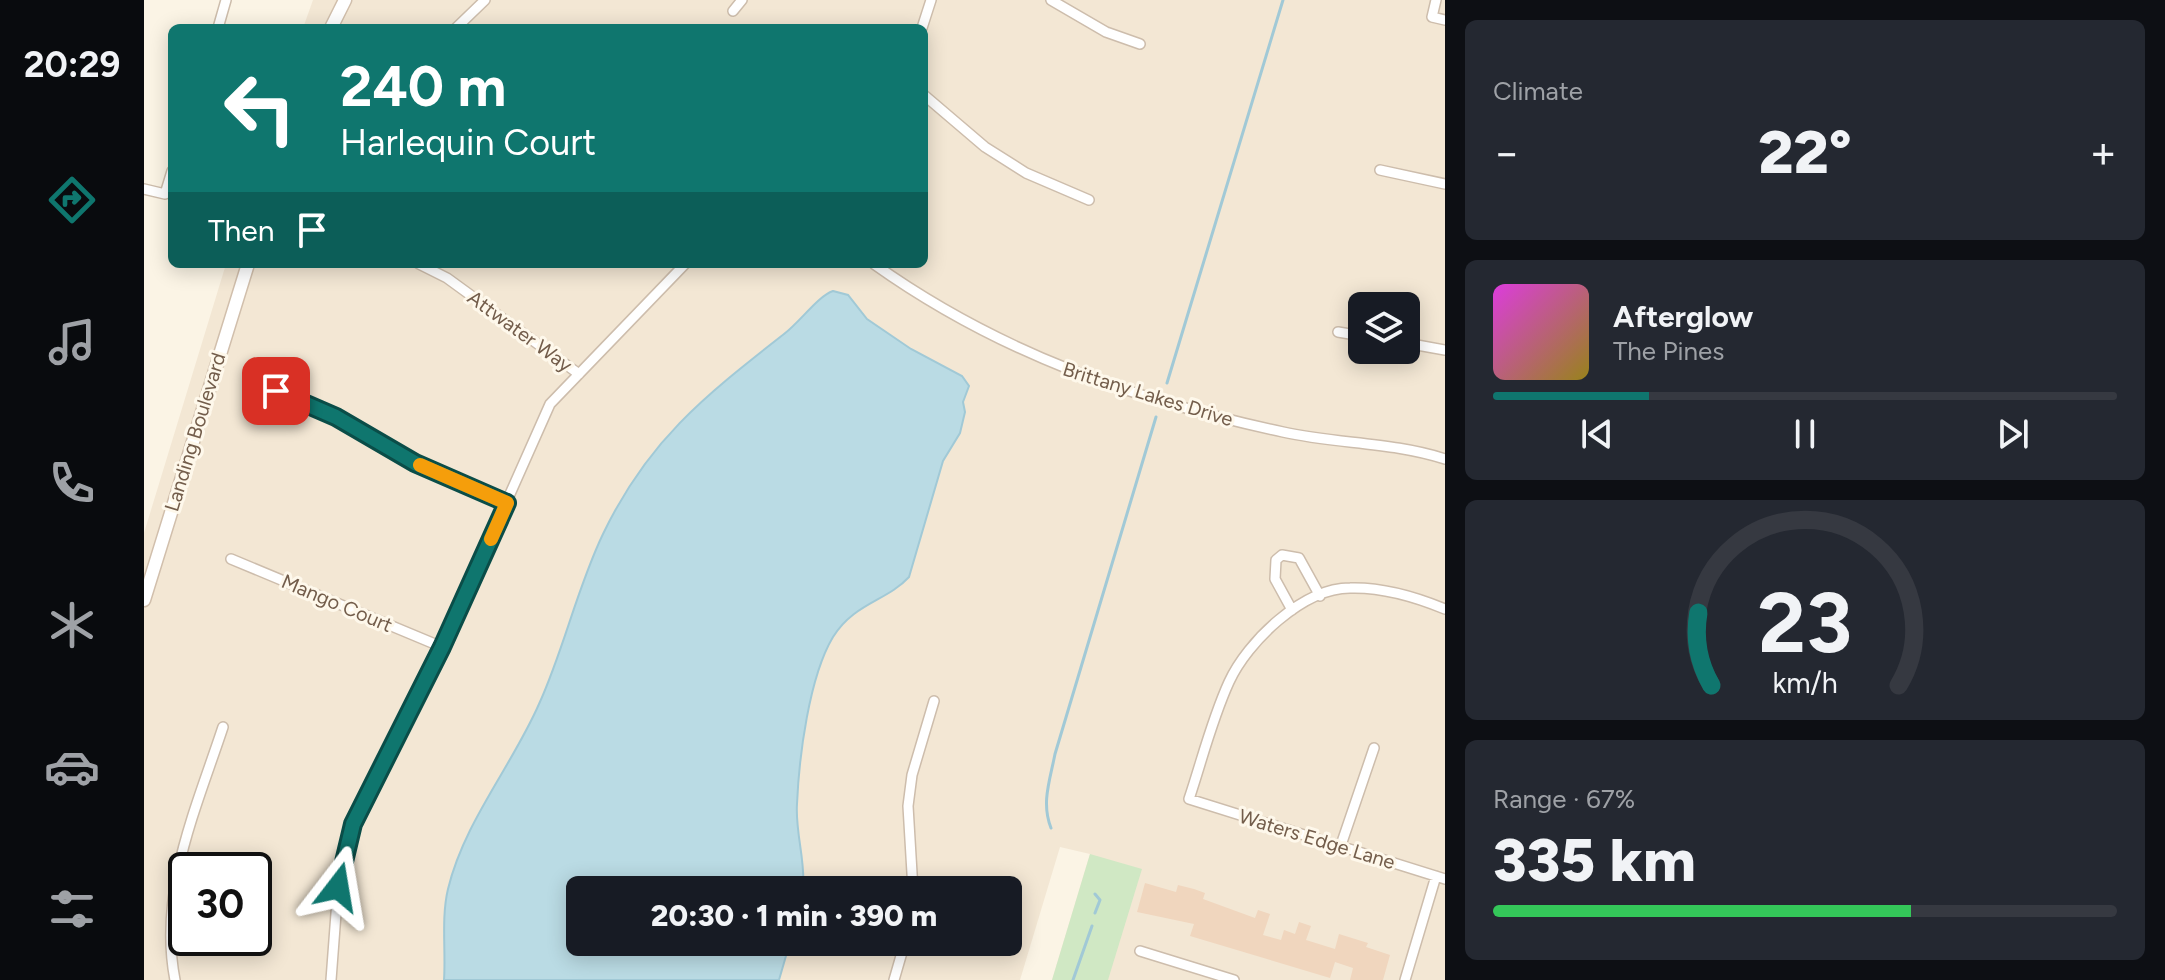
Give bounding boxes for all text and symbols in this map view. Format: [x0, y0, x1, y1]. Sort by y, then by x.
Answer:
text: 20:29 [24, 43, 120, 86]
text: 240 m [340, 53, 506, 120]
icon: left [208, 56, 312, 160]
text: Climate [1493, 75, 1583, 107]
text: 22° [1758, 116, 1852, 188]
text: Harlequin Court [340, 121, 596, 164]
text: − [1493, 126, 1520, 179]
text: + [2090, 126, 2117, 179]
icon: directions [44, 172, 100, 228]
icon: arrive [290, 208, 334, 252]
text: Then [208, 212, 274, 249]
street label: Attwater Way [463, 285, 577, 377]
map controls [1348, 292, 1420, 364]
button: layers [1348, 292, 1420, 364]
text: Afterglow [1613, 298, 1753, 335]
icon: music [44, 314, 100, 370]
text: The Pines [1613, 335, 1724, 367]
street label: Landing Boulevard [159, 350, 231, 514]
pin [242, 357, 310, 425]
street label: Brittany Lakes Drive [1060, 357, 1236, 431]
icon: arrive [254, 369, 298, 413]
icon: previous [1575, 412, 1619, 456]
icon: pause [1783, 412, 1827, 456]
icon: next [1991, 412, 2035, 456]
icon: phone [44, 455, 100, 511]
street label: Mango Court [278, 569, 396, 637]
text: 23 [1758, 573, 1852, 673]
icon: climate [44, 597, 100, 653]
text: km/h [1772, 666, 1838, 700]
icon: car [44, 739, 100, 795]
text: Range · 67% [1493, 783, 1635, 815]
street label: Waters Edge Lane [1236, 804, 1398, 874]
text: 335 km [1493, 824, 1696, 896]
position arrow [296, 845, 380, 929]
speed limit sign: 30 [168, 852, 272, 956]
icon: filters [44, 881, 100, 937]
text: 20:30 · 1 min · 390 m [651, 897, 937, 934]

